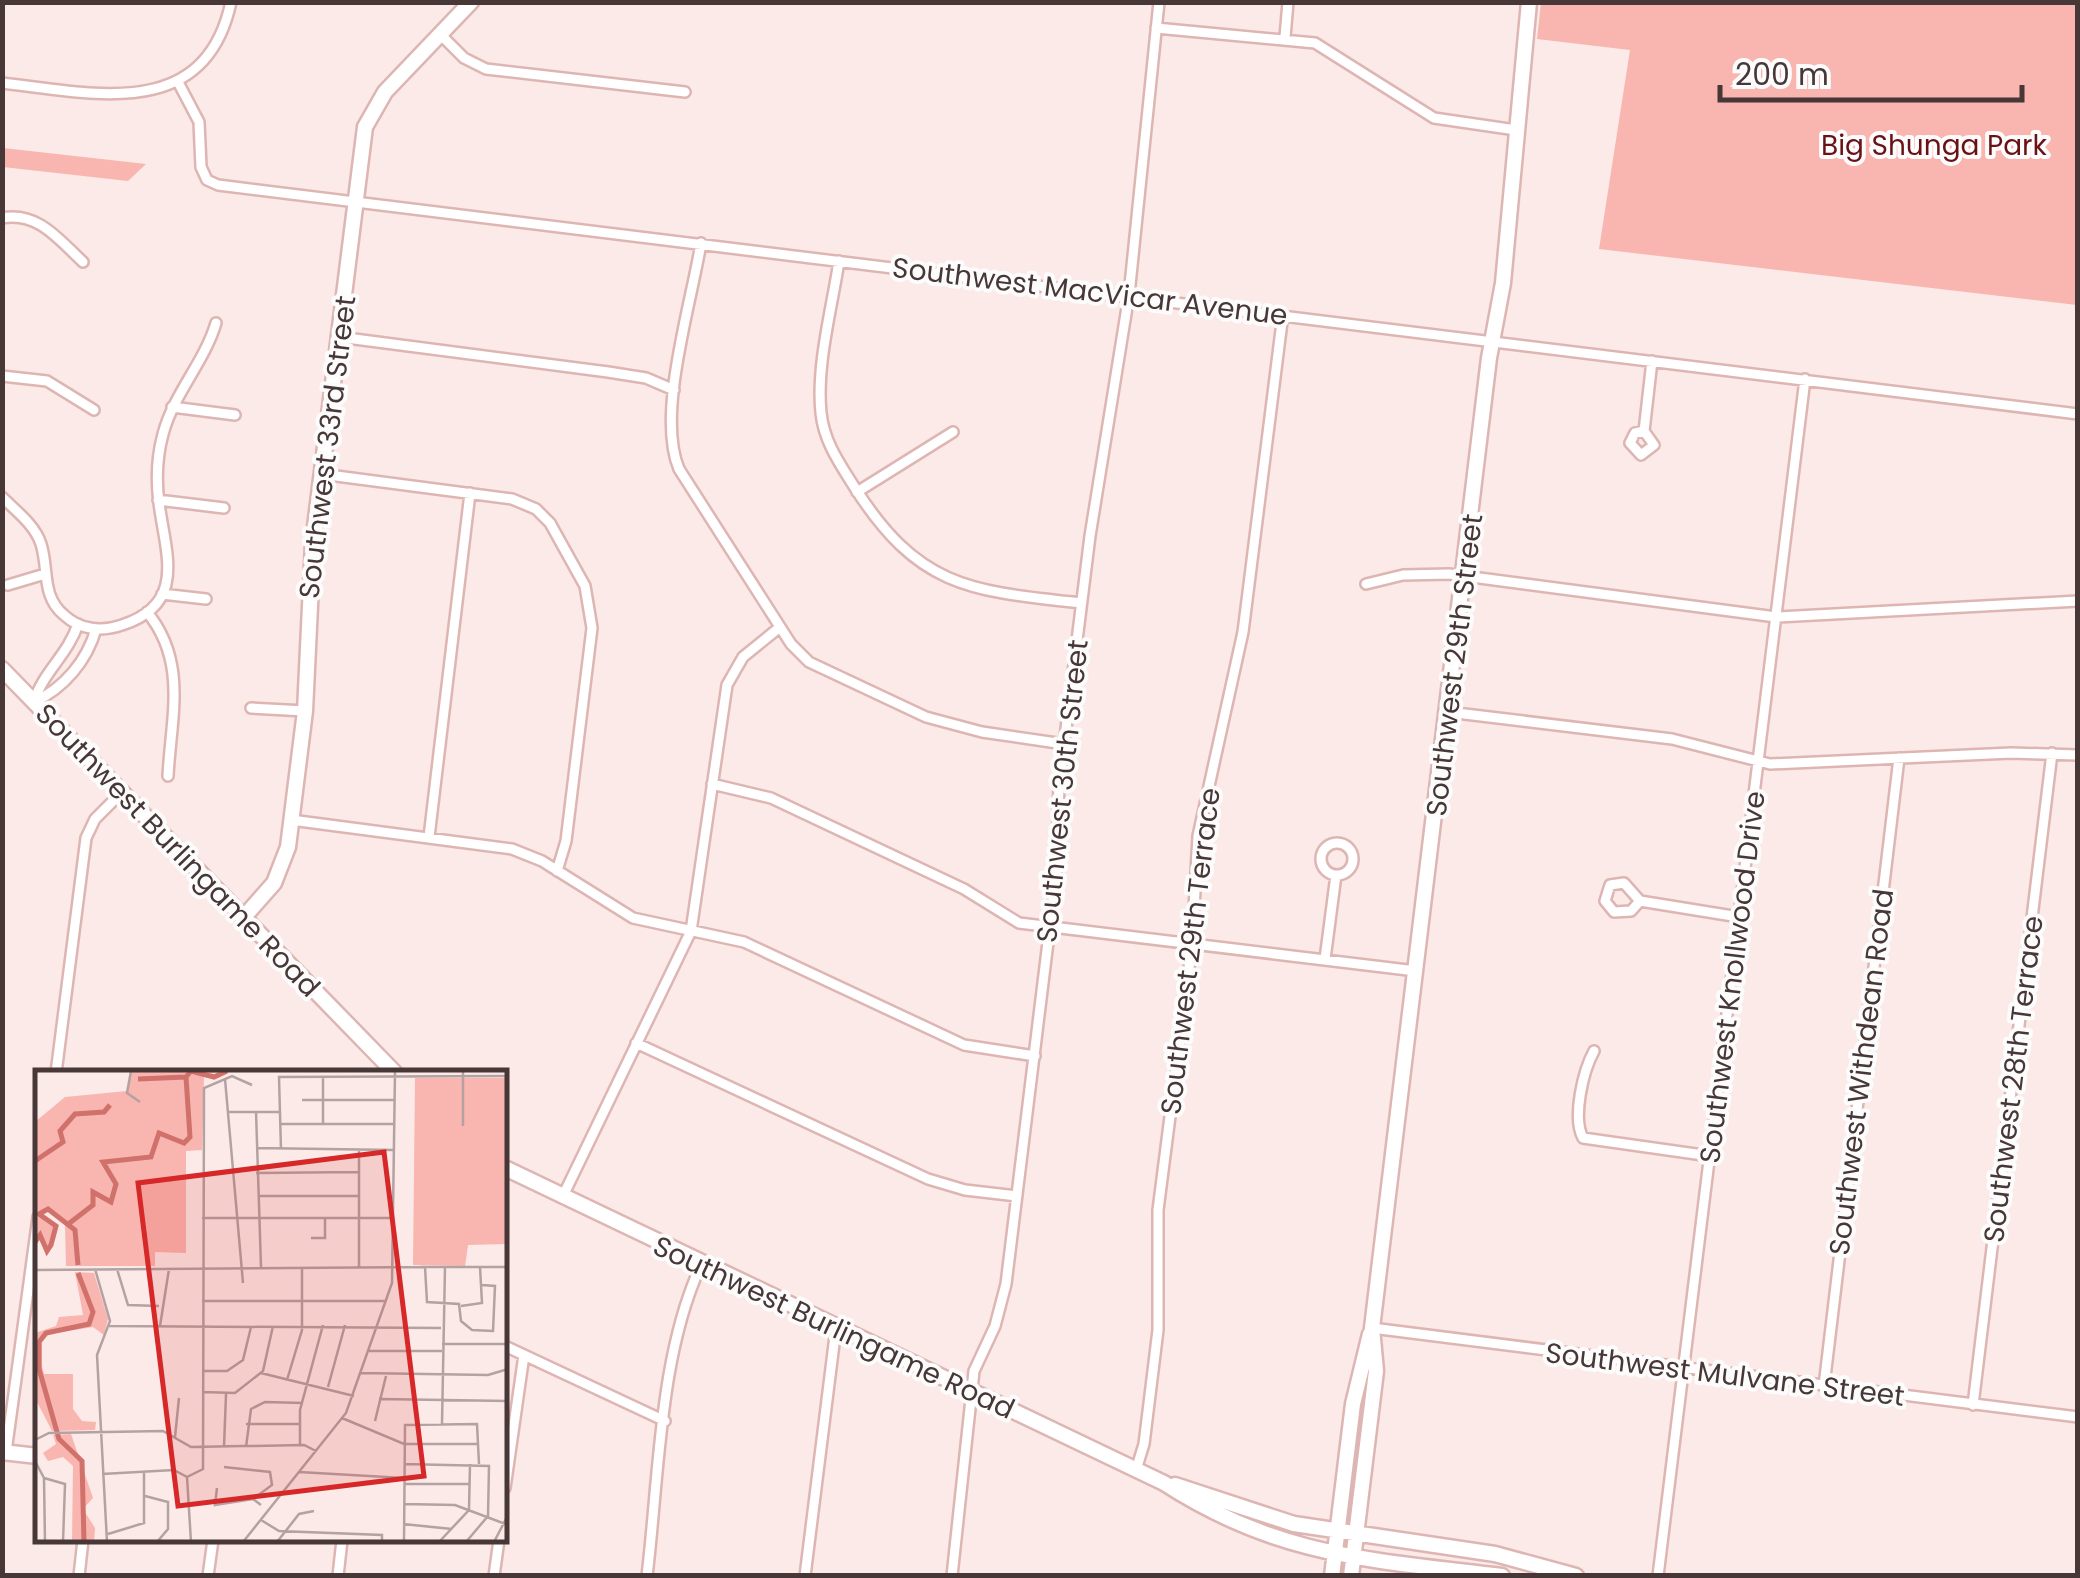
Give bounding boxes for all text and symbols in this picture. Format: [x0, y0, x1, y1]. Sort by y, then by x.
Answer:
scale bar [1720, 40, 2022, 102]
text: 200 m [1735, 53, 1829, 96]
park label: Big Shunga Park [1821, 126, 2048, 165]
street label: Southwest MacVicar Avenue [890, 248, 1290, 335]
street label: Southwest 33rd Street [290, 293, 365, 601]
street label: Southwest 29th Street [1417, 512, 1492, 818]
street label: Southwest 30th Street [1027, 638, 1098, 945]
street label: Southwest Burlingame Road [27, 695, 329, 1006]
street label: Southwest 29th Terrace [1151, 785, 1230, 1117]
street label: Southwest Knollwood Drive [1690, 789, 1775, 1165]
street label: Southwest Withdean Road [1820, 887, 1903, 1257]
street label: Southwest 28th Terrace [1974, 913, 2053, 1245]
inset map [35, 1070, 508, 1543]
street label: Southwest Burlingame Road [647, 1226, 1021, 1429]
street label: Southwest Mulvane Street [1543, 1333, 1907, 1416]

